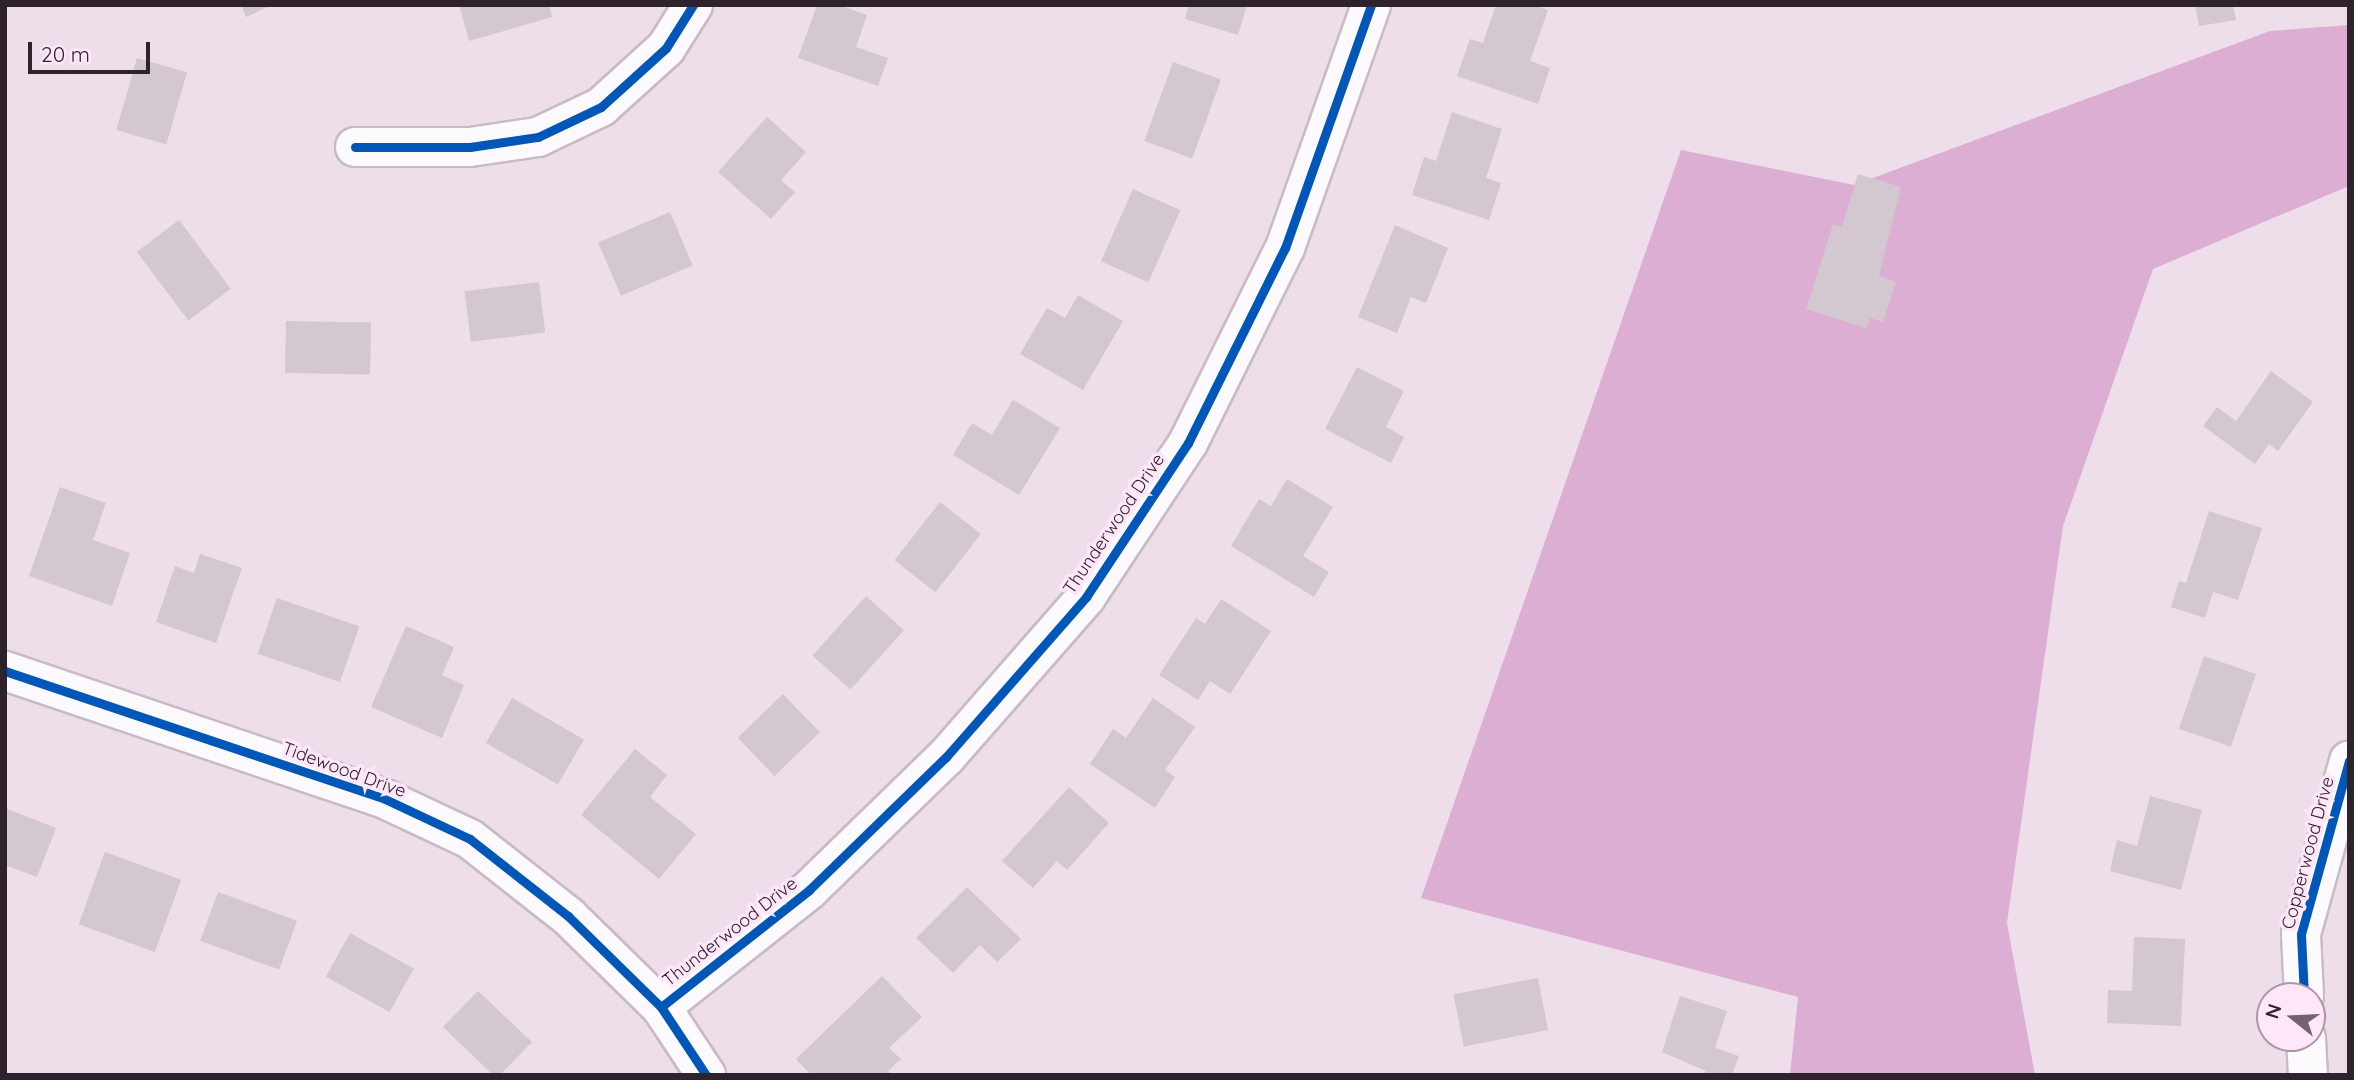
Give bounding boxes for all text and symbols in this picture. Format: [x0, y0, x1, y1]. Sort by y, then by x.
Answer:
scale bar [32, 28, 154, 72]
text: 20 m [41, 41, 90, 67]
street label: Thunderwood Drive [1059, 450, 1169, 598]
street label: Tidewood Drive [279, 738, 409, 802]
street label: Copperwood Drive [2277, 774, 2339, 932]
street label: Thunderwood Drive [658, 873, 802, 991]
north arrow [2256, 982, 2326, 1052]
text: N [2259, 1001, 2287, 1021]

